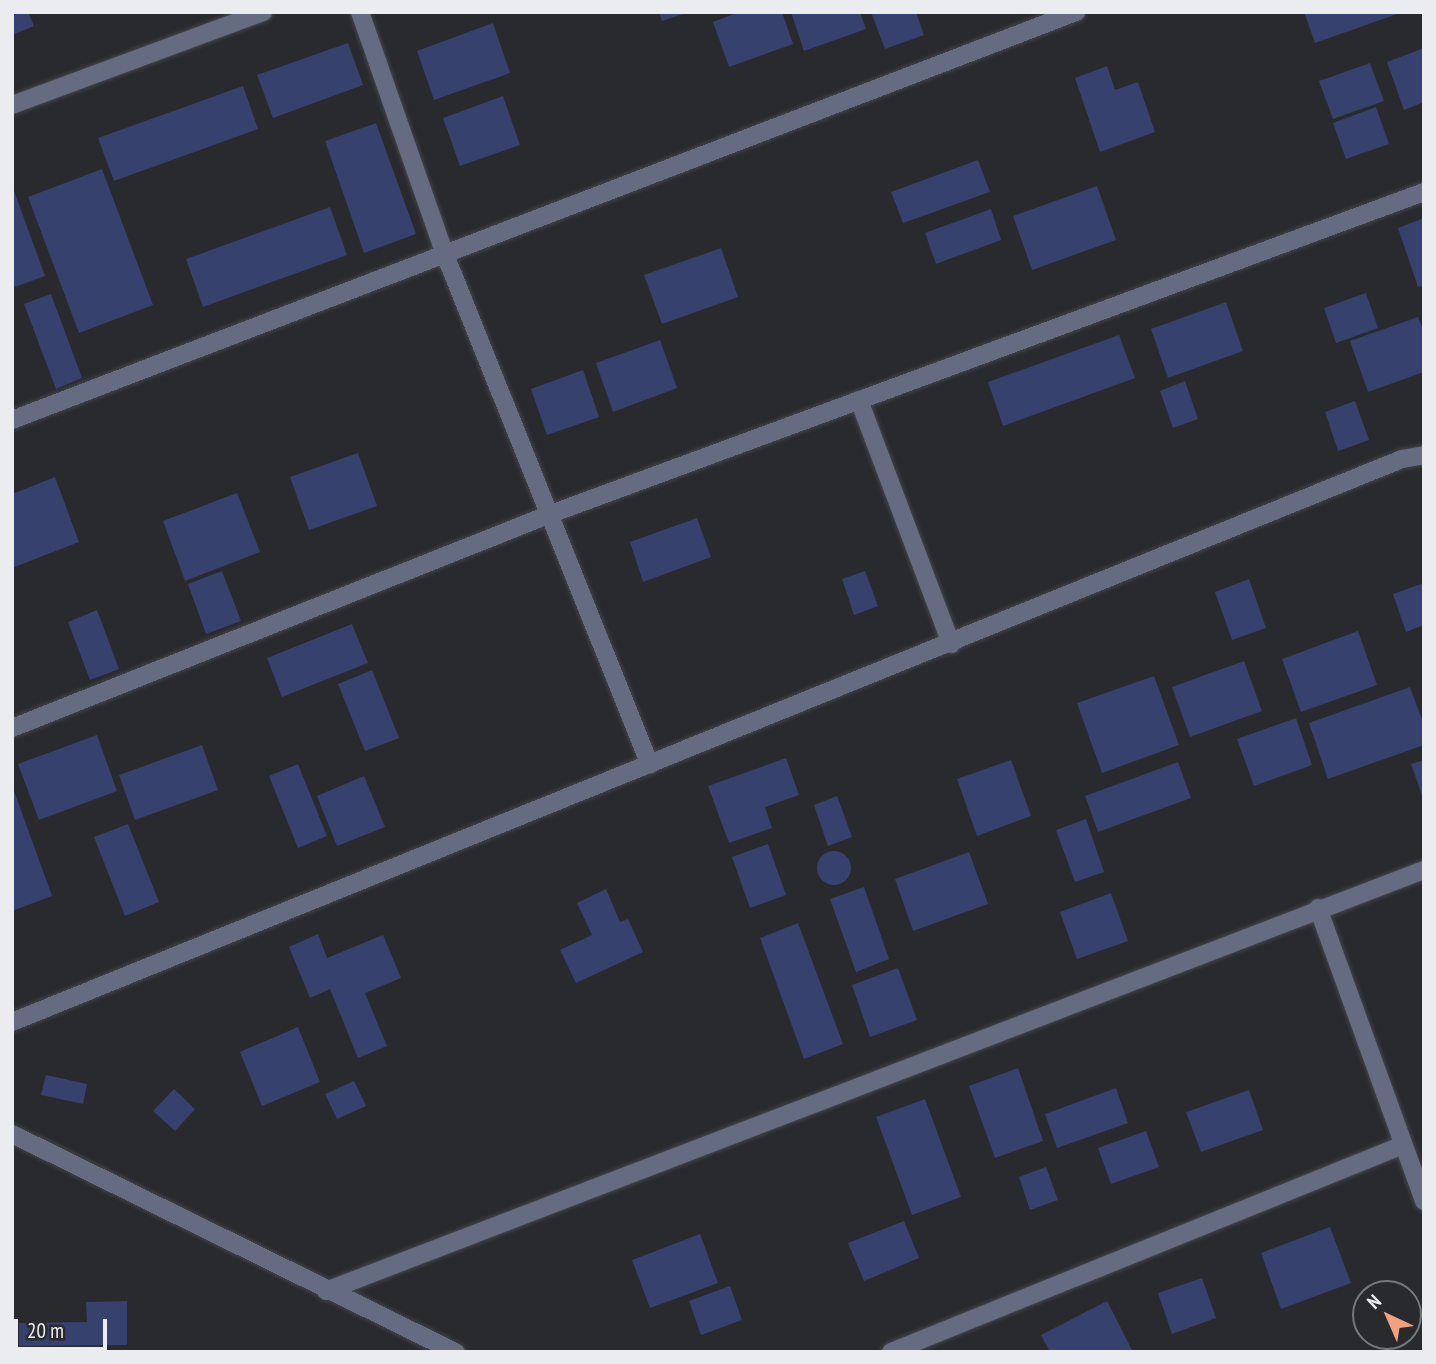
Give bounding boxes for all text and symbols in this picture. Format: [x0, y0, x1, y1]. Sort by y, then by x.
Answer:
north arrow [1352, 1280, 1422, 1350]
text: N [1362, 1289, 1386, 1314]
scale bar [18, 1304, 110, 1348]
text: 20 m [27, 1317, 64, 1344]

